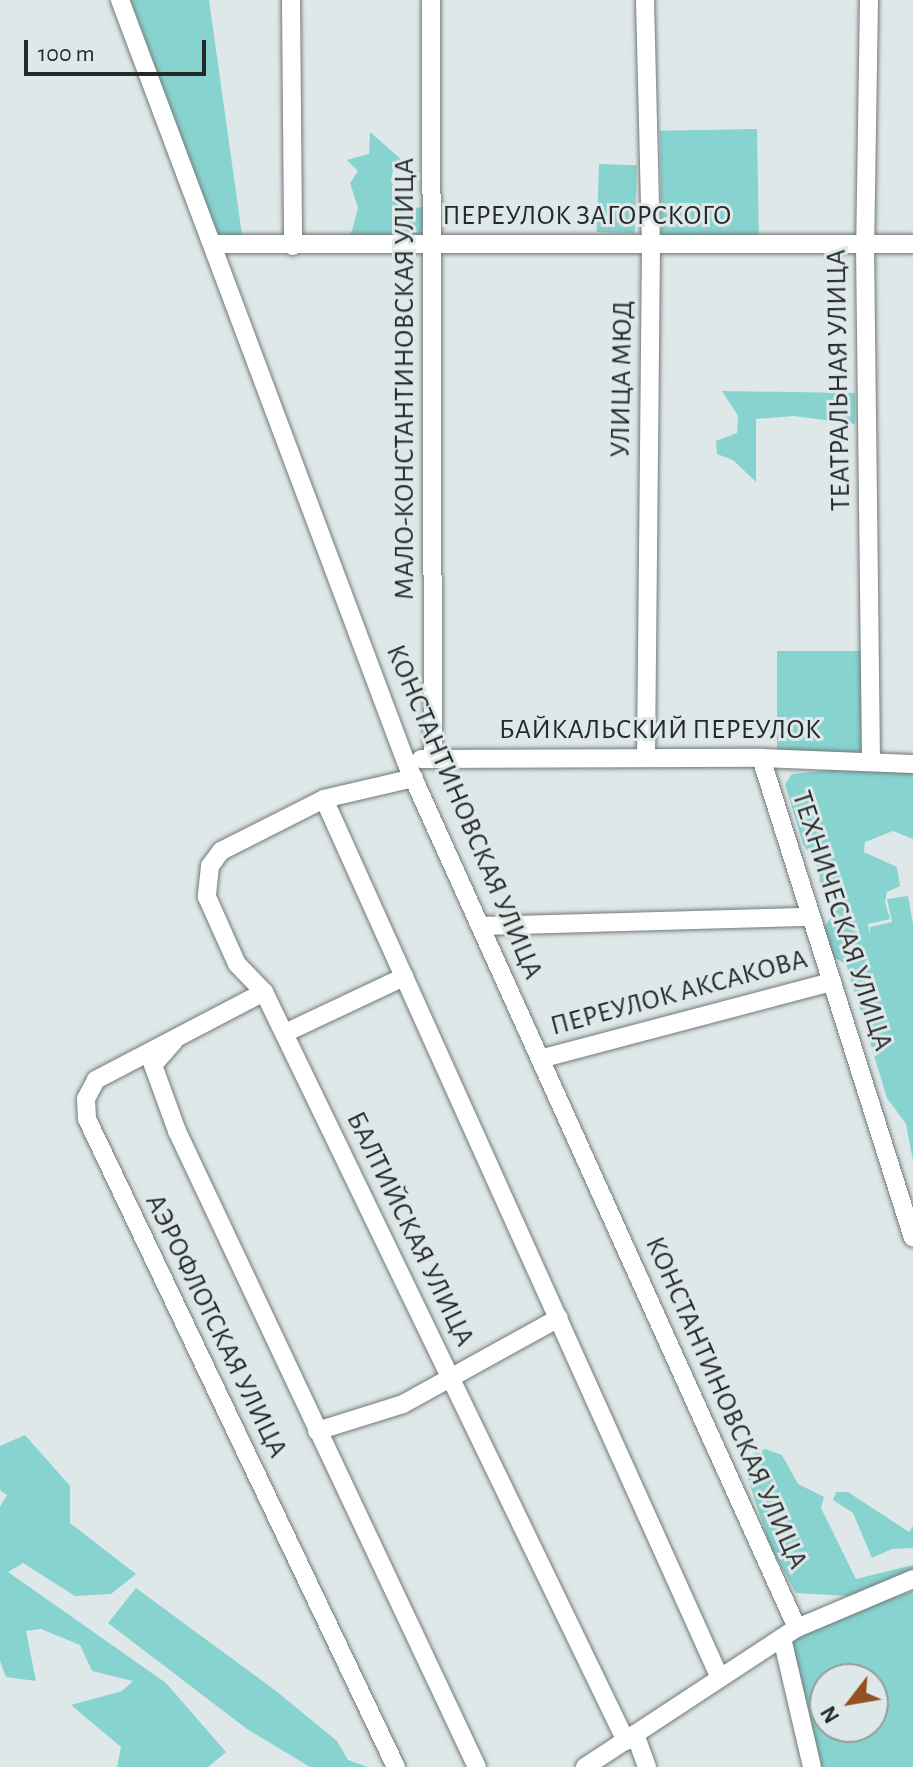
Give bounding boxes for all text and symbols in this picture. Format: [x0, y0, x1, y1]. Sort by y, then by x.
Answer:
scale bar [28, 24, 210, 74]
text: 100 m [38, 42, 95, 66]
street label: МАЛО-КОНСТАНТИНОВСКАЯ УЛИЦА [388, 158, 422, 600]
street label: ПЕРЕУЛОК ЗАГОРСКОГО [442, 199, 732, 233]
street label: ТЕАТРАЛЬНАЯ УЛИЦА [820, 249, 858, 511]
street label: УЛИЦА МЮД [604, 300, 640, 458]
street label: КОНСТАНТИНОВСКАЯ УЛИЦА [378, 640, 550, 984]
street label: БАЙКАЛЬСКИЙ ПЕРЕУЛОК [499, 713, 821, 747]
street label: ТЕХНИЧЕСКАЯ УЛИЦА [784, 787, 900, 1055]
street label: ПЕРЕУЛОК АКСАКОВА [547, 943, 811, 1043]
street label: БАЛТИЙСКАЯ УЛИЦА [339, 1106, 481, 1352]
street label: АЭРОФЛОТСКАЯ УЛИЦА [138, 1189, 294, 1463]
street label: КОНСТАНТИНОВСКАЯ УЛИЦА [637, 1232, 815, 1574]
north arrow [809, 1663, 889, 1743]
text: N [817, 1702, 844, 1727]

